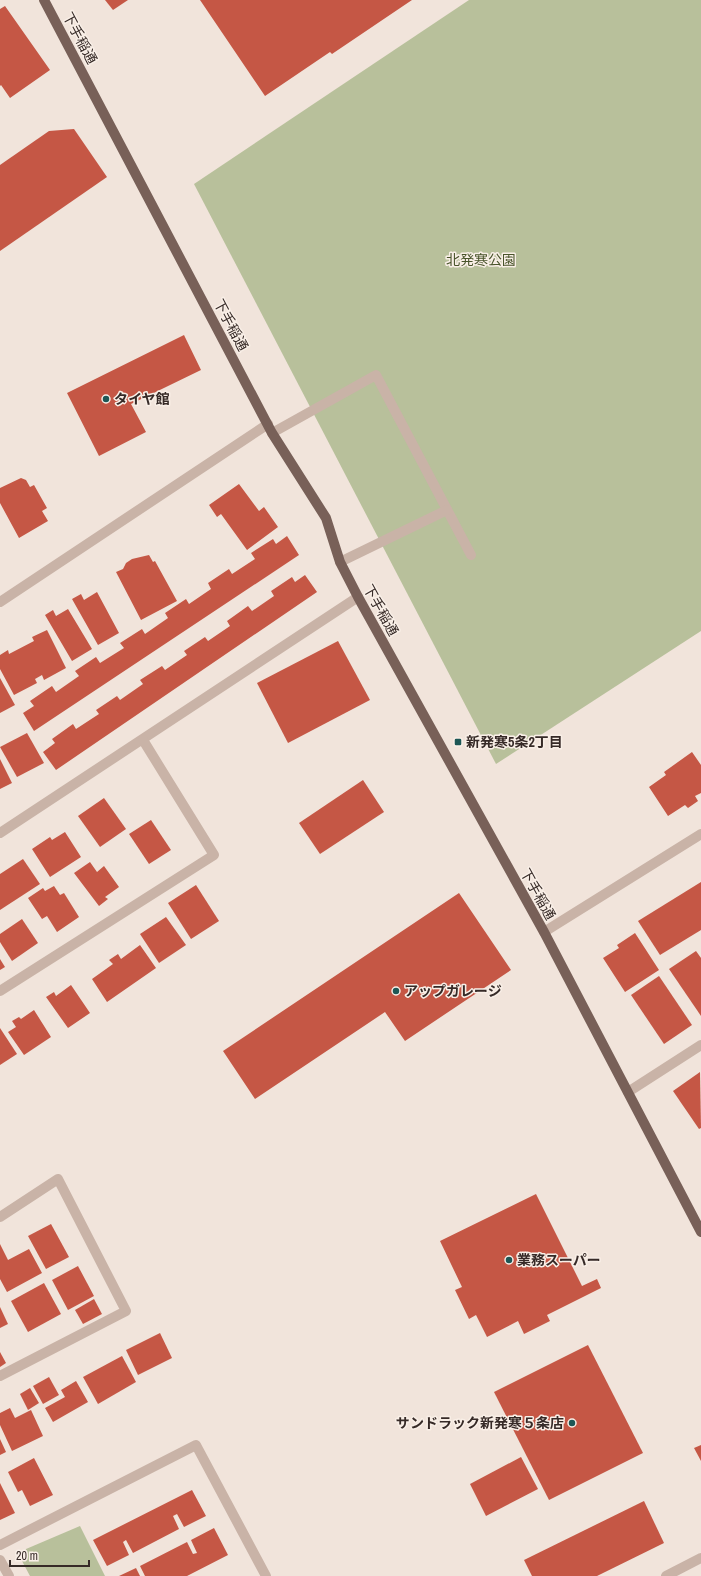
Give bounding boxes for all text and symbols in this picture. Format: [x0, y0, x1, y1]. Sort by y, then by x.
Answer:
street label: 下手稲通 [59, 9, 101, 67]
park label: 北発寒公園 [446, 251, 516, 269]
street label: 下手稲通 [210, 296, 252, 354]
place label: タイヤ館 [114, 390, 170, 408]
marker: タイヤ館 [101, 394, 111, 404]
street label: 下手稲通 [360, 581, 402, 639]
place label: 新発寒5条2丁目 [466, 733, 563, 751]
marker: 新発寒5条2丁目 [453, 737, 463, 747]
street label: 下手稲通 [517, 865, 559, 923]
place label: アップガレージ [404, 982, 502, 1000]
marker: アップガレージ [391, 986, 401, 996]
place label: 業務スーパー [517, 1251, 601, 1269]
marker: 業務スーパー [504, 1255, 514, 1265]
place label: サンドラック新発寒５条店 [396, 1414, 564, 1432]
marker: サンドラック新発寒５条店 [567, 1418, 577, 1428]
scale bar [10, 1542, 89, 1568]
text: 20 m [16, 1548, 38, 1564]

